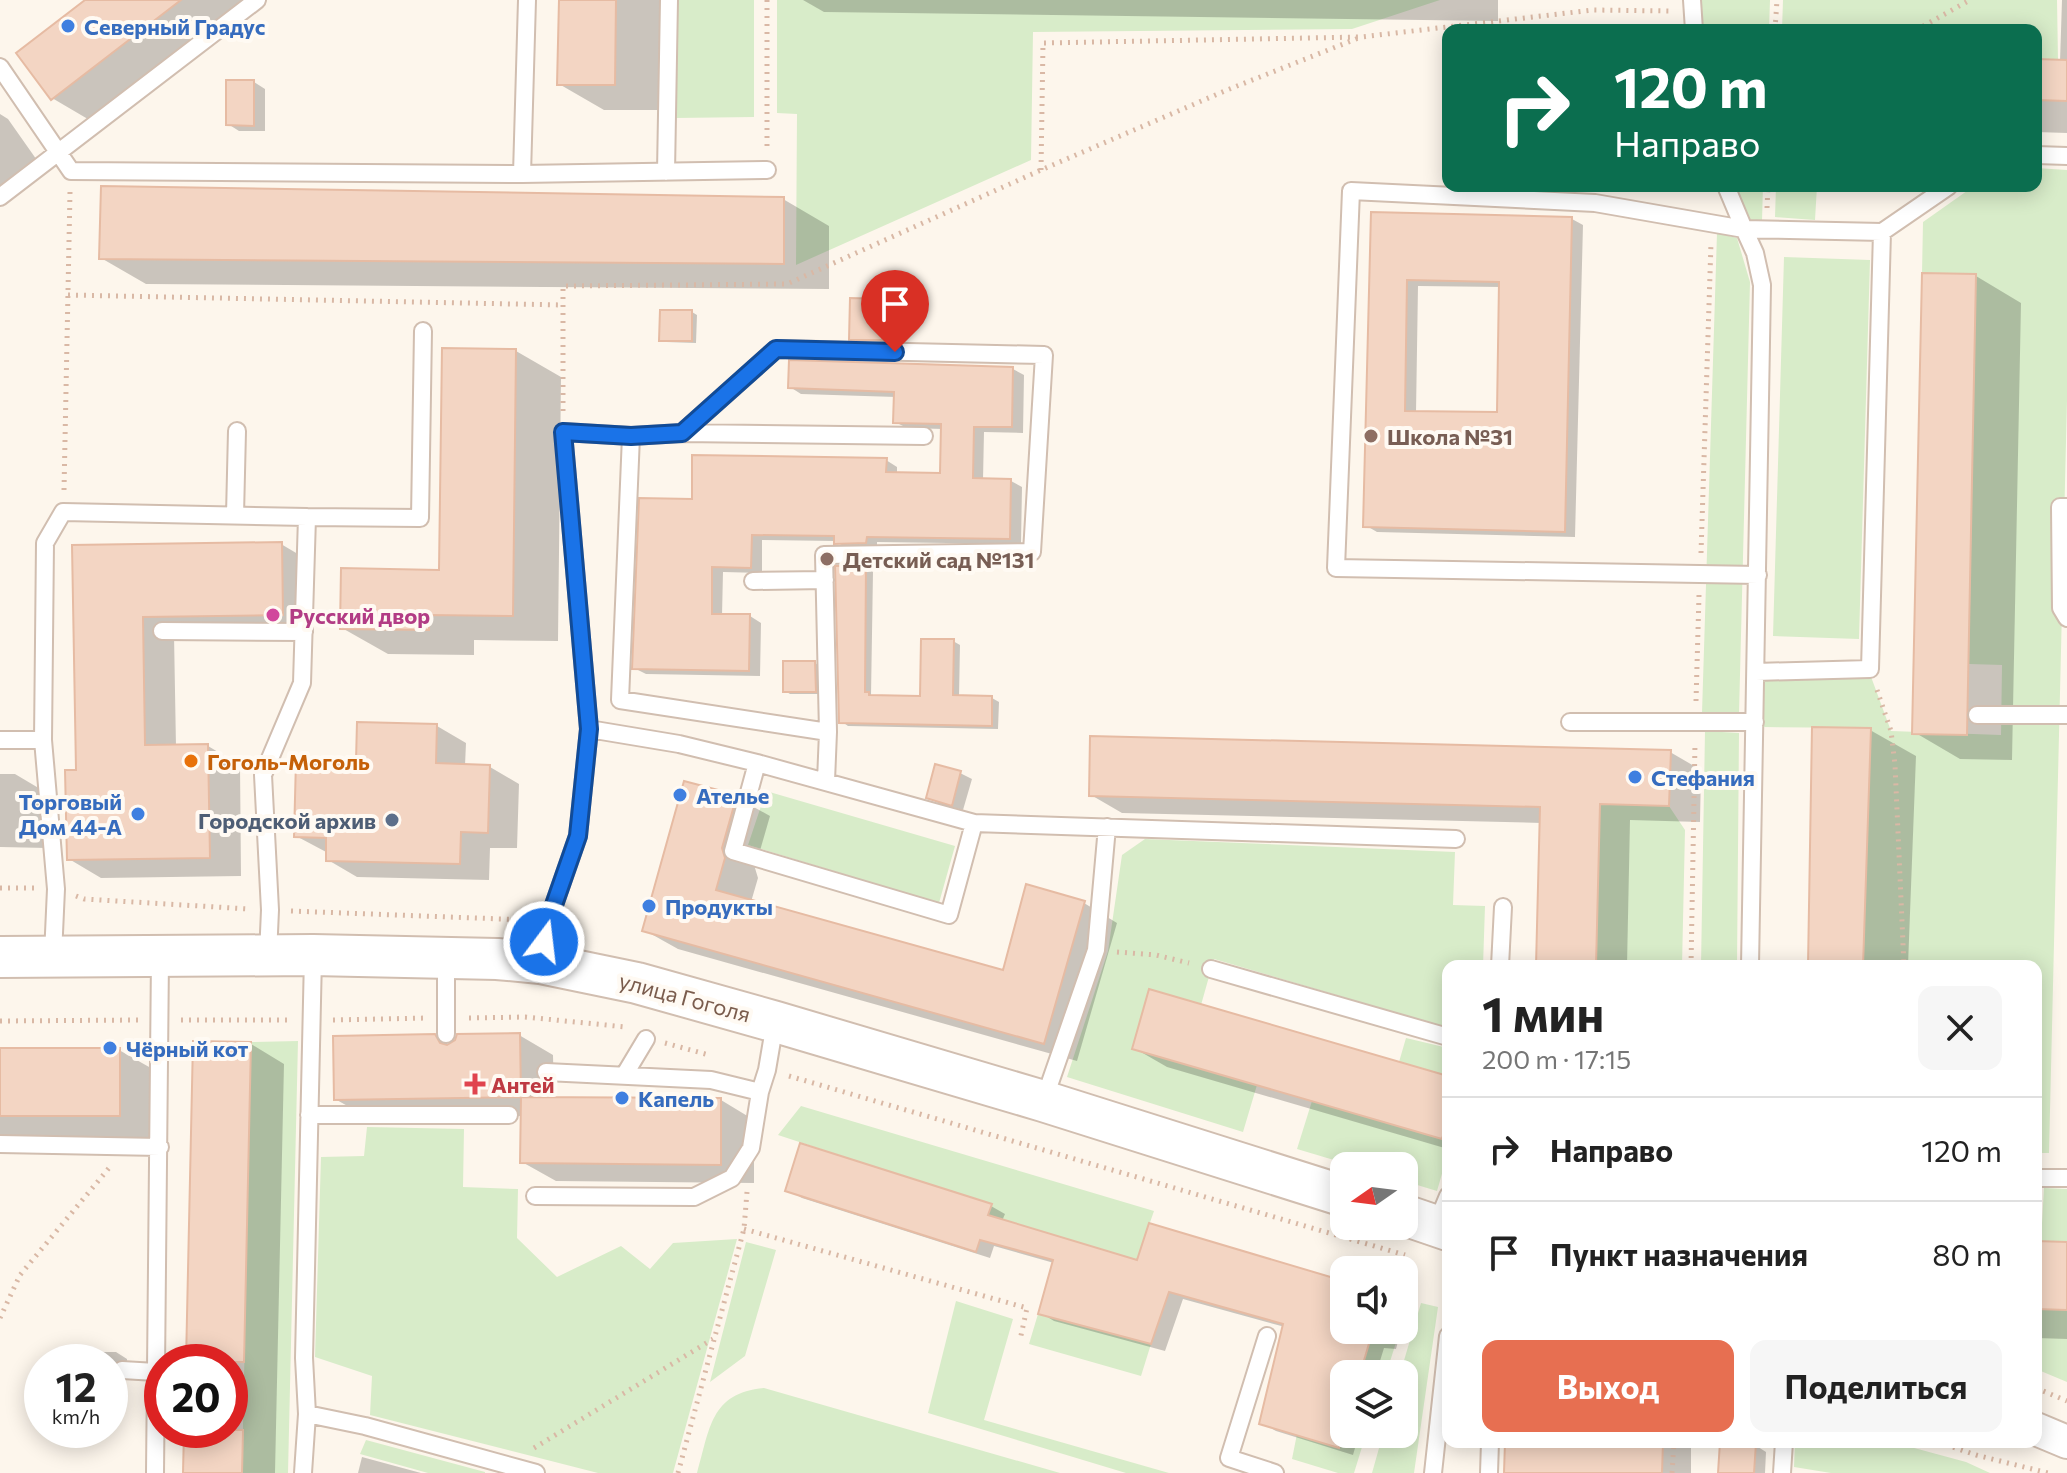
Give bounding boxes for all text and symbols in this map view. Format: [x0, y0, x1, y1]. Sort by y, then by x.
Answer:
place label: Северный Градус [84, 13, 265, 40]
marker: Северный Градус [59, 17, 77, 35]
text: 120 m [1614, 51, 1768, 120]
icon: right [1482, 56, 1586, 160]
text: Направо [1614, 120, 1760, 164]
pin [861, 270, 929, 352]
icon: arrive [873, 282, 917, 326]
place label: Школа №31 [1387, 423, 1513, 450]
marker: Школа №31 [1362, 427, 1380, 445]
place label: Детский сад №131 [843, 546, 1035, 573]
marker: Детский сад №131 [818, 550, 836, 568]
place label: Русский двор [289, 602, 430, 629]
marker: Русский двор [264, 606, 282, 624]
place label: Гоголь-Моголь [207, 748, 370, 775]
marker: Гоголь-Моголь [182, 752, 200, 770]
place label: Стефания [1651, 764, 1755, 791]
marker: Стефания [1626, 768, 1644, 786]
place label: Ателье [696, 782, 769, 809]
marker: Ателье [671, 786, 689, 804]
place label: Торговый Дом 44-А [18, 788, 122, 840]
marker: Торговый Дом 44-А [129, 805, 147, 823]
place label: Городской архив [198, 807, 376, 834]
marker: Городской архив [383, 811, 401, 829]
place label: Продукты [665, 893, 773, 920]
marker: Продукты [640, 897, 658, 915]
position arrow [502, 900, 586, 984]
street label: улица Гоголя [616, 966, 754, 1028]
text: 1 мин [1482, 983, 1604, 1042]
button: close [1918, 986, 2002, 1070]
place label: Чёрный кот [126, 1035, 249, 1062]
marker: Чёрный кот [101, 1039, 119, 1057]
text: 200 m · 17:15 [1482, 1043, 1631, 1074]
place label: Антей [491, 1071, 554, 1098]
marker: Антей [466, 1075, 484, 1093]
place label: Капель [638, 1085, 714, 1112]
marker: Капель [613, 1089, 631, 1107]
icon: right [1482, 1127, 1526, 1171]
text: Направо [1550, 1131, 1673, 1168]
text: 120 m [1921, 1131, 2002, 1168]
north arrow [1330, 1152, 1418, 1240]
map controls [1330, 1152, 1418, 1448]
icon: arrive [1482, 1231, 1526, 1275]
text: Пункт назначения [1550, 1235, 1808, 1272]
text: 80 m [1932, 1235, 2002, 1272]
button: sound [1330, 1256, 1418, 1344]
button: Выход [1482, 1340, 1734, 1432]
button: Поделиться [1750, 1340, 2002, 1432]
speed limit sign: 20 [144, 1344, 248, 1448]
button: layers [1330, 1360, 1418, 1448]
text: 12 [56, 1361, 96, 1410]
text: km/h [52, 1404, 100, 1428]

